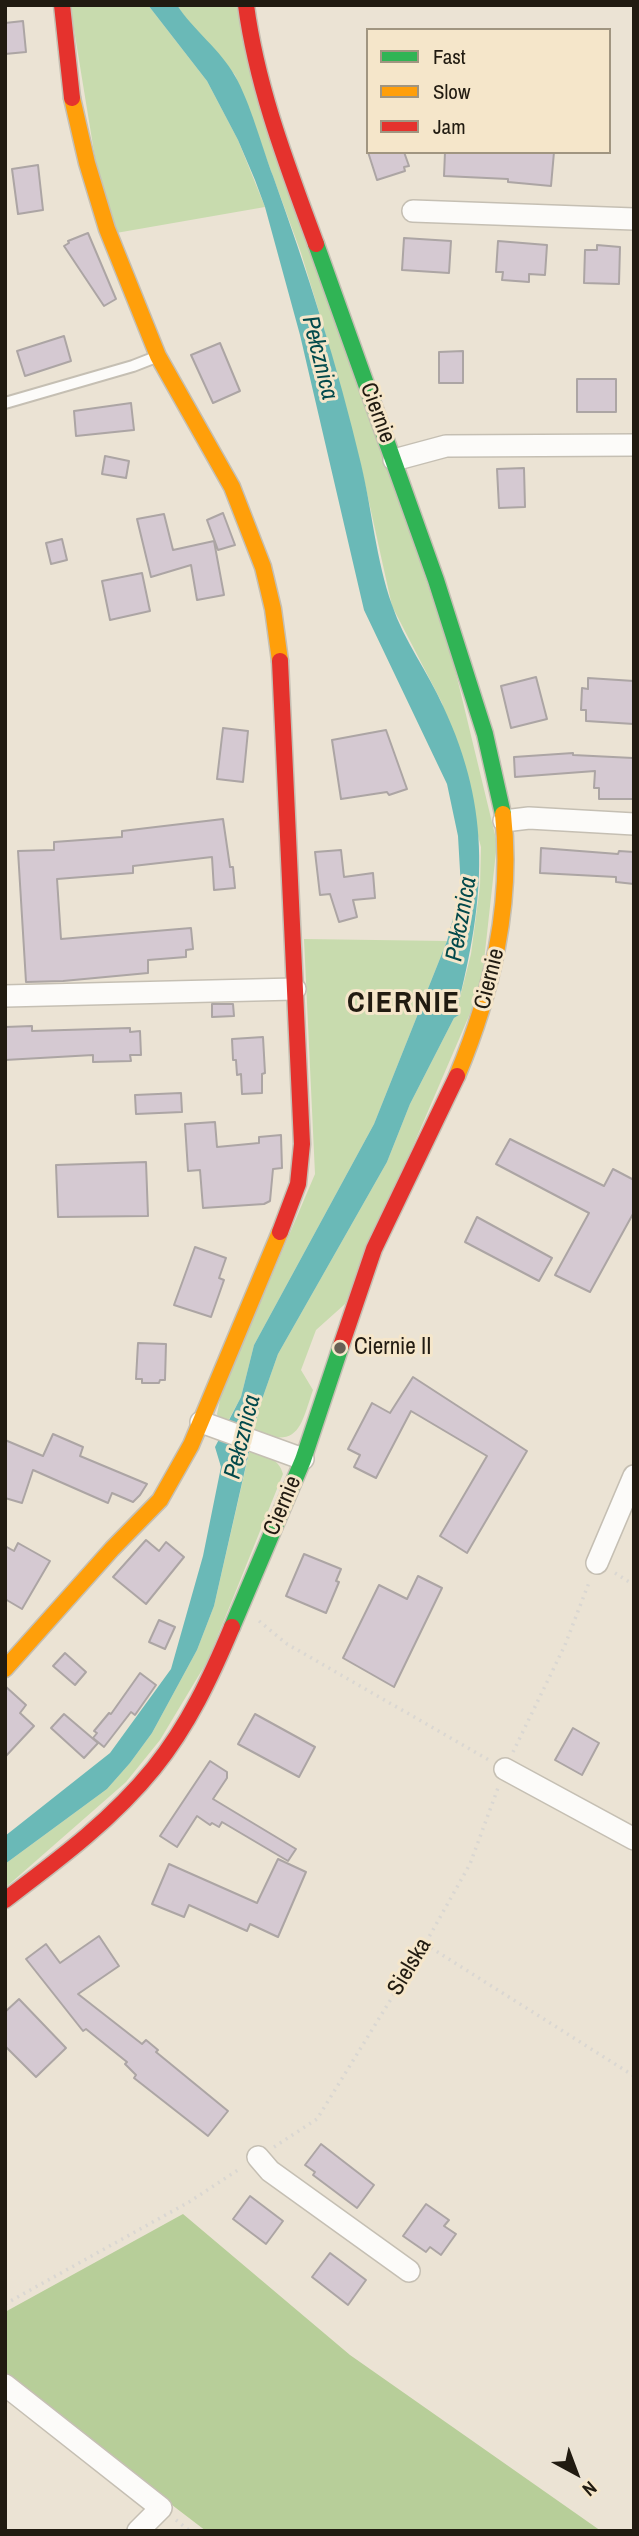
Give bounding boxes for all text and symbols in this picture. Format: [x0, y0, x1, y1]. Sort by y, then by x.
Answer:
legend [366, 28, 611, 154]
text: Fast [433, 42, 466, 71]
text: Slow [433, 77, 470, 106]
text: Jam [433, 112, 466, 141]
water label: Pełcznica [295, 313, 343, 403]
street label: Ciernie [353, 379, 401, 447]
water label: Pełcznica [440, 874, 484, 964]
street label: Ciernie [469, 946, 511, 1012]
district label: CIERNIE [348, 986, 460, 1022]
place label: Ciernie II [354, 1334, 432, 1362]
marker: Ciernie II [332, 1340, 348, 1356]
water label: Pełcznica [219, 1392, 267, 1482]
street label: Ciernie [258, 1472, 308, 1540]
street label: Sielska [382, 1933, 438, 2001]
north arrow [541, 2438, 611, 2508]
text: N [577, 2475, 603, 2502]

